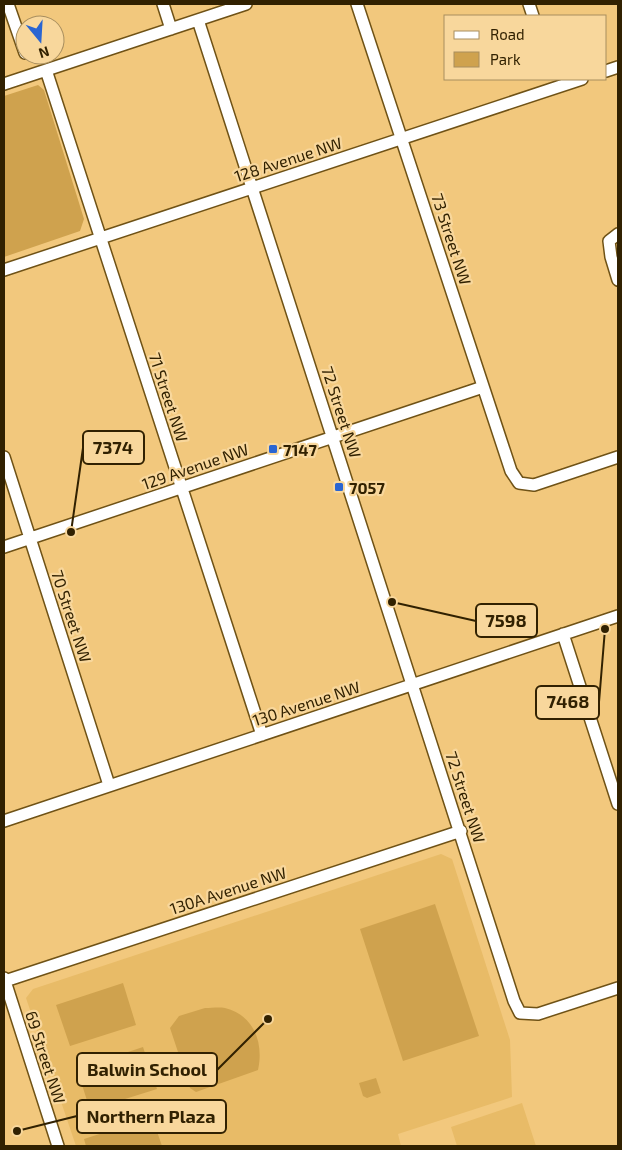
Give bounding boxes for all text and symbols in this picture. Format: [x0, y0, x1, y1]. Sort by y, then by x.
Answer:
north arrow [15, 15, 65, 65]
legend [444, 15, 607, 80]
text: Road [490, 25, 525, 43]
text: N [37, 43, 52, 62]
text: Park [490, 50, 521, 68]
street label: 128 Avenue NW [232, 133, 344, 185]
street label: 73 Street NW [428, 191, 476, 287]
street label: 71 Street NW [146, 350, 192, 444]
street label: 72 Street NW [318, 364, 366, 460]
callout: 7374 [83, 431, 144, 464]
text: 7374 [93, 436, 133, 458]
street label: 129 Avenue NW [139, 439, 251, 493]
place label: 7147 [283, 440, 318, 459]
marker: 7147 [267, 443, 279, 455]
place label: 7057 [349, 478, 385, 497]
marker: 7057 [333, 481, 345, 493]
street label: 70 Street NW [48, 567, 96, 665]
callout: 7598 [476, 604, 537, 637]
text: 7598 [485, 609, 527, 631]
street label: 130 Avenue NW [250, 677, 362, 729]
callout: 7468 [536, 686, 599, 719]
text: 7468 [547, 690, 589, 712]
street label: 72 Street NW [442, 749, 490, 845]
street label: 130A Avenue NW [167, 862, 289, 918]
street label: 69 Street NW [22, 1008, 70, 1106]
callout: Balwin School [77, 1053, 217, 1086]
text: Balwin School [87, 1058, 207, 1080]
callout: Northern Plaza [77, 1100, 226, 1133]
text: Northern Plaza [86, 1105, 216, 1127]

